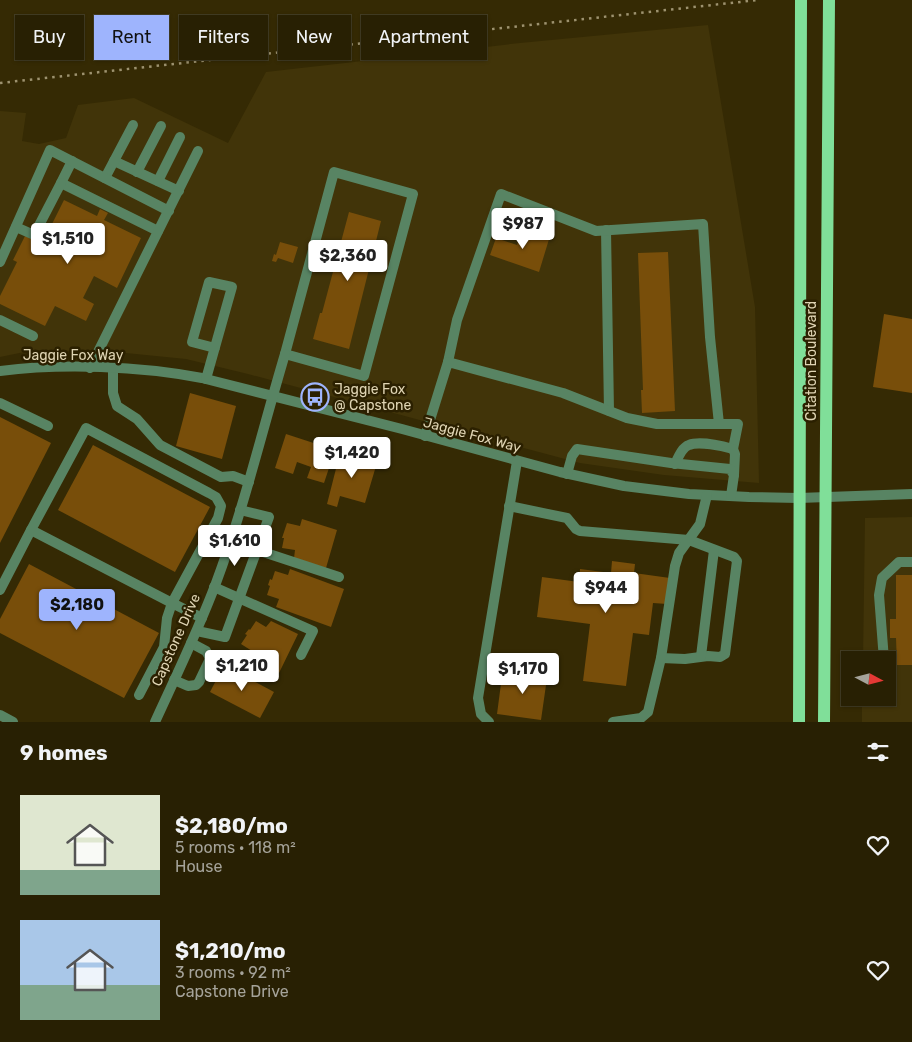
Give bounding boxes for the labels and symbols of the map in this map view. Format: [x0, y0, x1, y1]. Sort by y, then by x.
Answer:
pin: $987 [493, 208, 553, 250]
pin: $1,510 [27, 222, 109, 265]
pin: $2,360 [307, 240, 389, 282]
street label: Citation Boulevard [803, 301, 820, 421]
street label: Jaggie Fox Way [23, 347, 124, 364]
place label: Jaggie Fox @ Capstone [334, 381, 412, 414]
bus stop icon: Jaggie Fox @ Capstone [300, 382, 330, 412]
street label: Jaggie Fox Way [421, 414, 523, 456]
pin: $1,420 [311, 436, 393, 479]
pin: $1,610 [194, 524, 276, 567]
pin: $944 [576, 572, 636, 614]
pin: $2,180 [36, 588, 118, 631]
street label: Capstone Drive [148, 591, 204, 689]
pin: $1,210 [201, 650, 283, 692]
north arrow [841, 651, 896, 706]
pin: $1,170 [482, 652, 564, 695]

